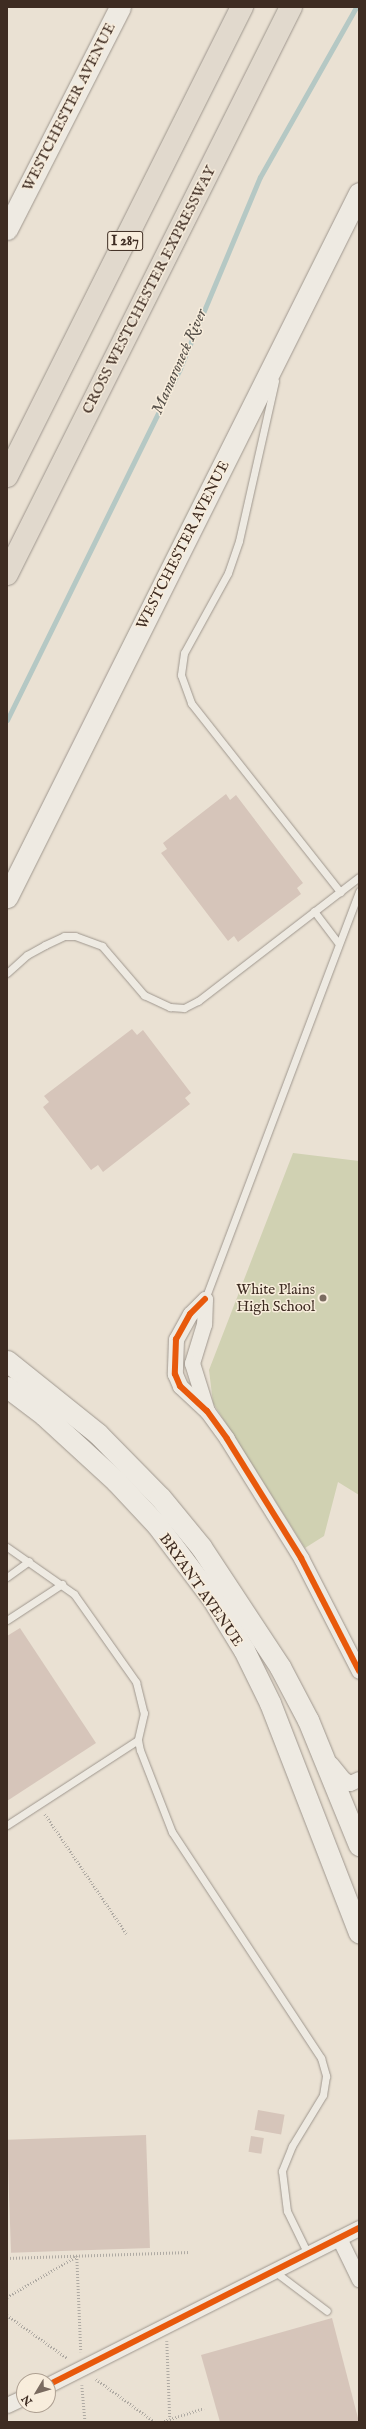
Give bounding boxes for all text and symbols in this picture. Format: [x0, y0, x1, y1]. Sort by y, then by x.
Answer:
street label: WESTCHESTER AVENUE [19, 20, 119, 194]
street label: CROSS WESTCHESTER EXPRESSWAY [78, 163, 220, 417]
road number: I 287 [107, 229, 143, 253]
water label: Mamaroneck River [148, 306, 212, 418]
street label: WESTCHESTER AVENUE [133, 458, 233, 632]
place label: White Plains High School [236, 1280, 315, 1315]
marker: White Plains High School [318, 1293, 328, 1303]
street label: BRYANT AVENUE [155, 1530, 247, 1650]
north arrow [16, 2373, 56, 2413]
text: N [19, 2392, 36, 2408]

